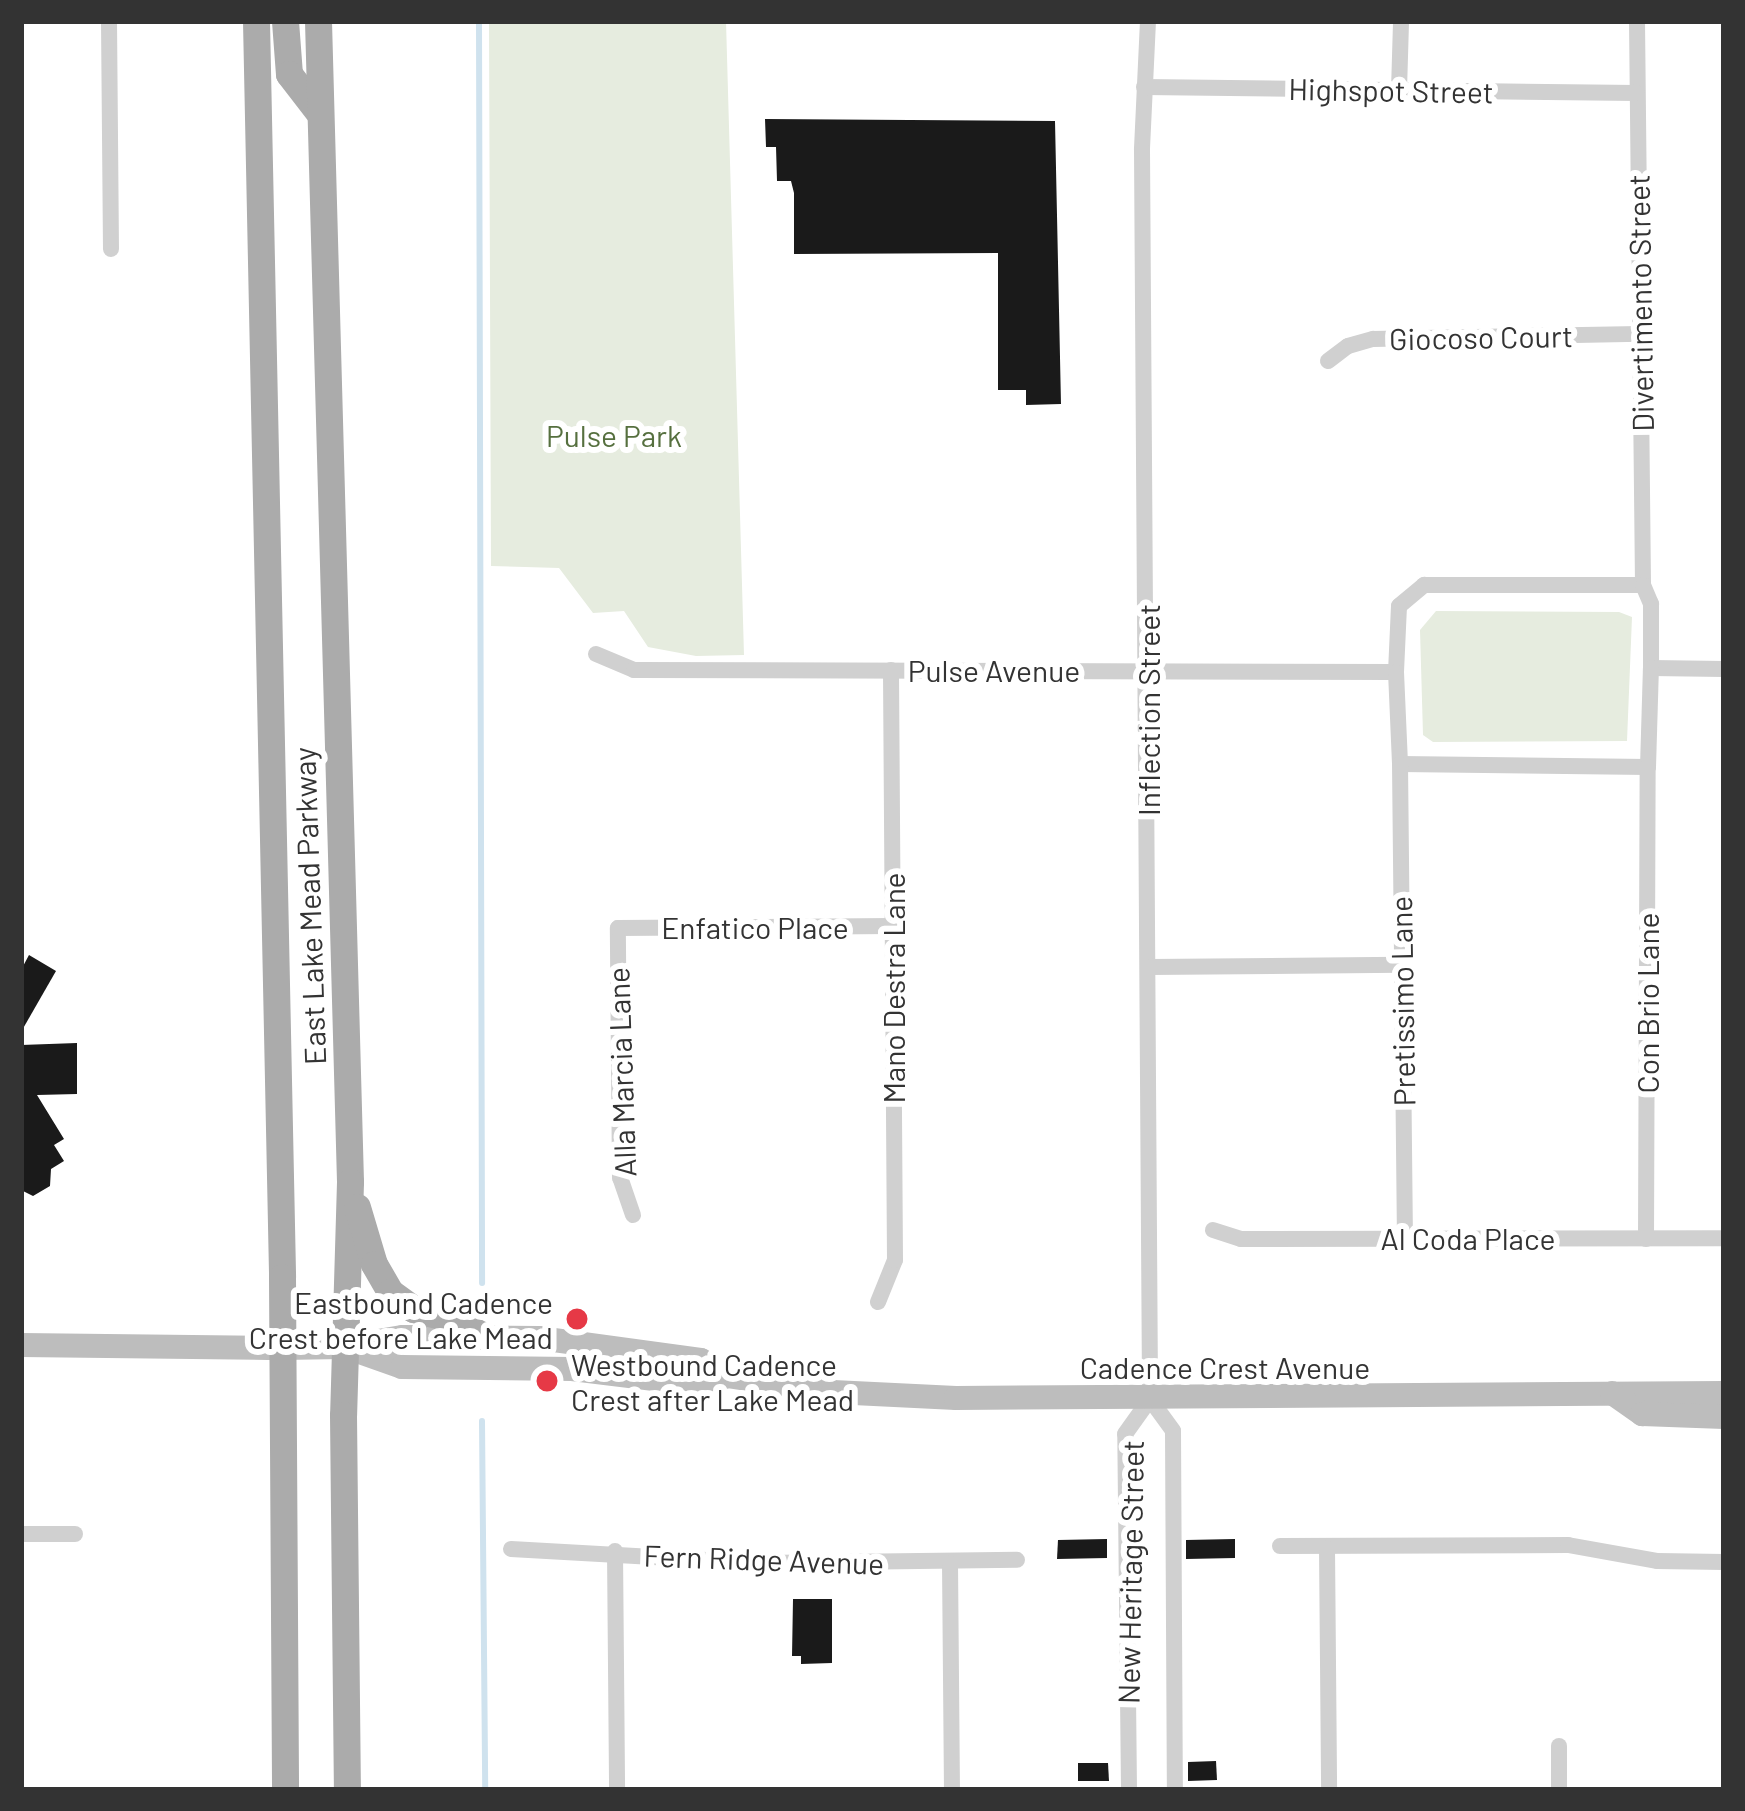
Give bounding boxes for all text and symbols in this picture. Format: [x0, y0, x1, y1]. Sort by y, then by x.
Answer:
street label: Highspot Street [1288, 70, 1494, 110]
street label: Divertimento Street [1620, 174, 1660, 432]
street label: Giocoso Court [1389, 317, 1573, 357]
park label: Pulse Park [546, 417, 682, 453]
street label: Inflection Street [1130, 604, 1166, 816]
street label: Pulse Avenue [908, 652, 1080, 688]
street label: East Lake Mead Parkway [285, 747, 333, 1065]
street label: Mano Destra Lane [875, 872, 911, 1104]
street label: Pretissimo Lane [1382, 896, 1422, 1106]
street label: Enfatico Place [661, 909, 849, 945]
street label: Con Brio Lane [1629, 913, 1665, 1093]
street label: Alla Marcia Lane [599, 967, 643, 1177]
street label: Al Coda Place [1381, 1220, 1555, 1256]
place label: Eastbound Cadence Crest before Lake Mead [249, 1284, 553, 1354]
marker: Eastbound Cadence Crest before Lake Mead [564, 1306, 590, 1332]
place label: Westbound Cadence Crest after Lake Mead [571, 1346, 854, 1416]
street label: Cadence Crest Avenue [1080, 1349, 1370, 1385]
marker: Westbound Cadence Crest after Lake Mead [534, 1368, 560, 1394]
street label: New Heritage Street [1110, 1440, 1150, 1704]
street label: Fern Ridge Avenue [643, 1537, 885, 1581]

